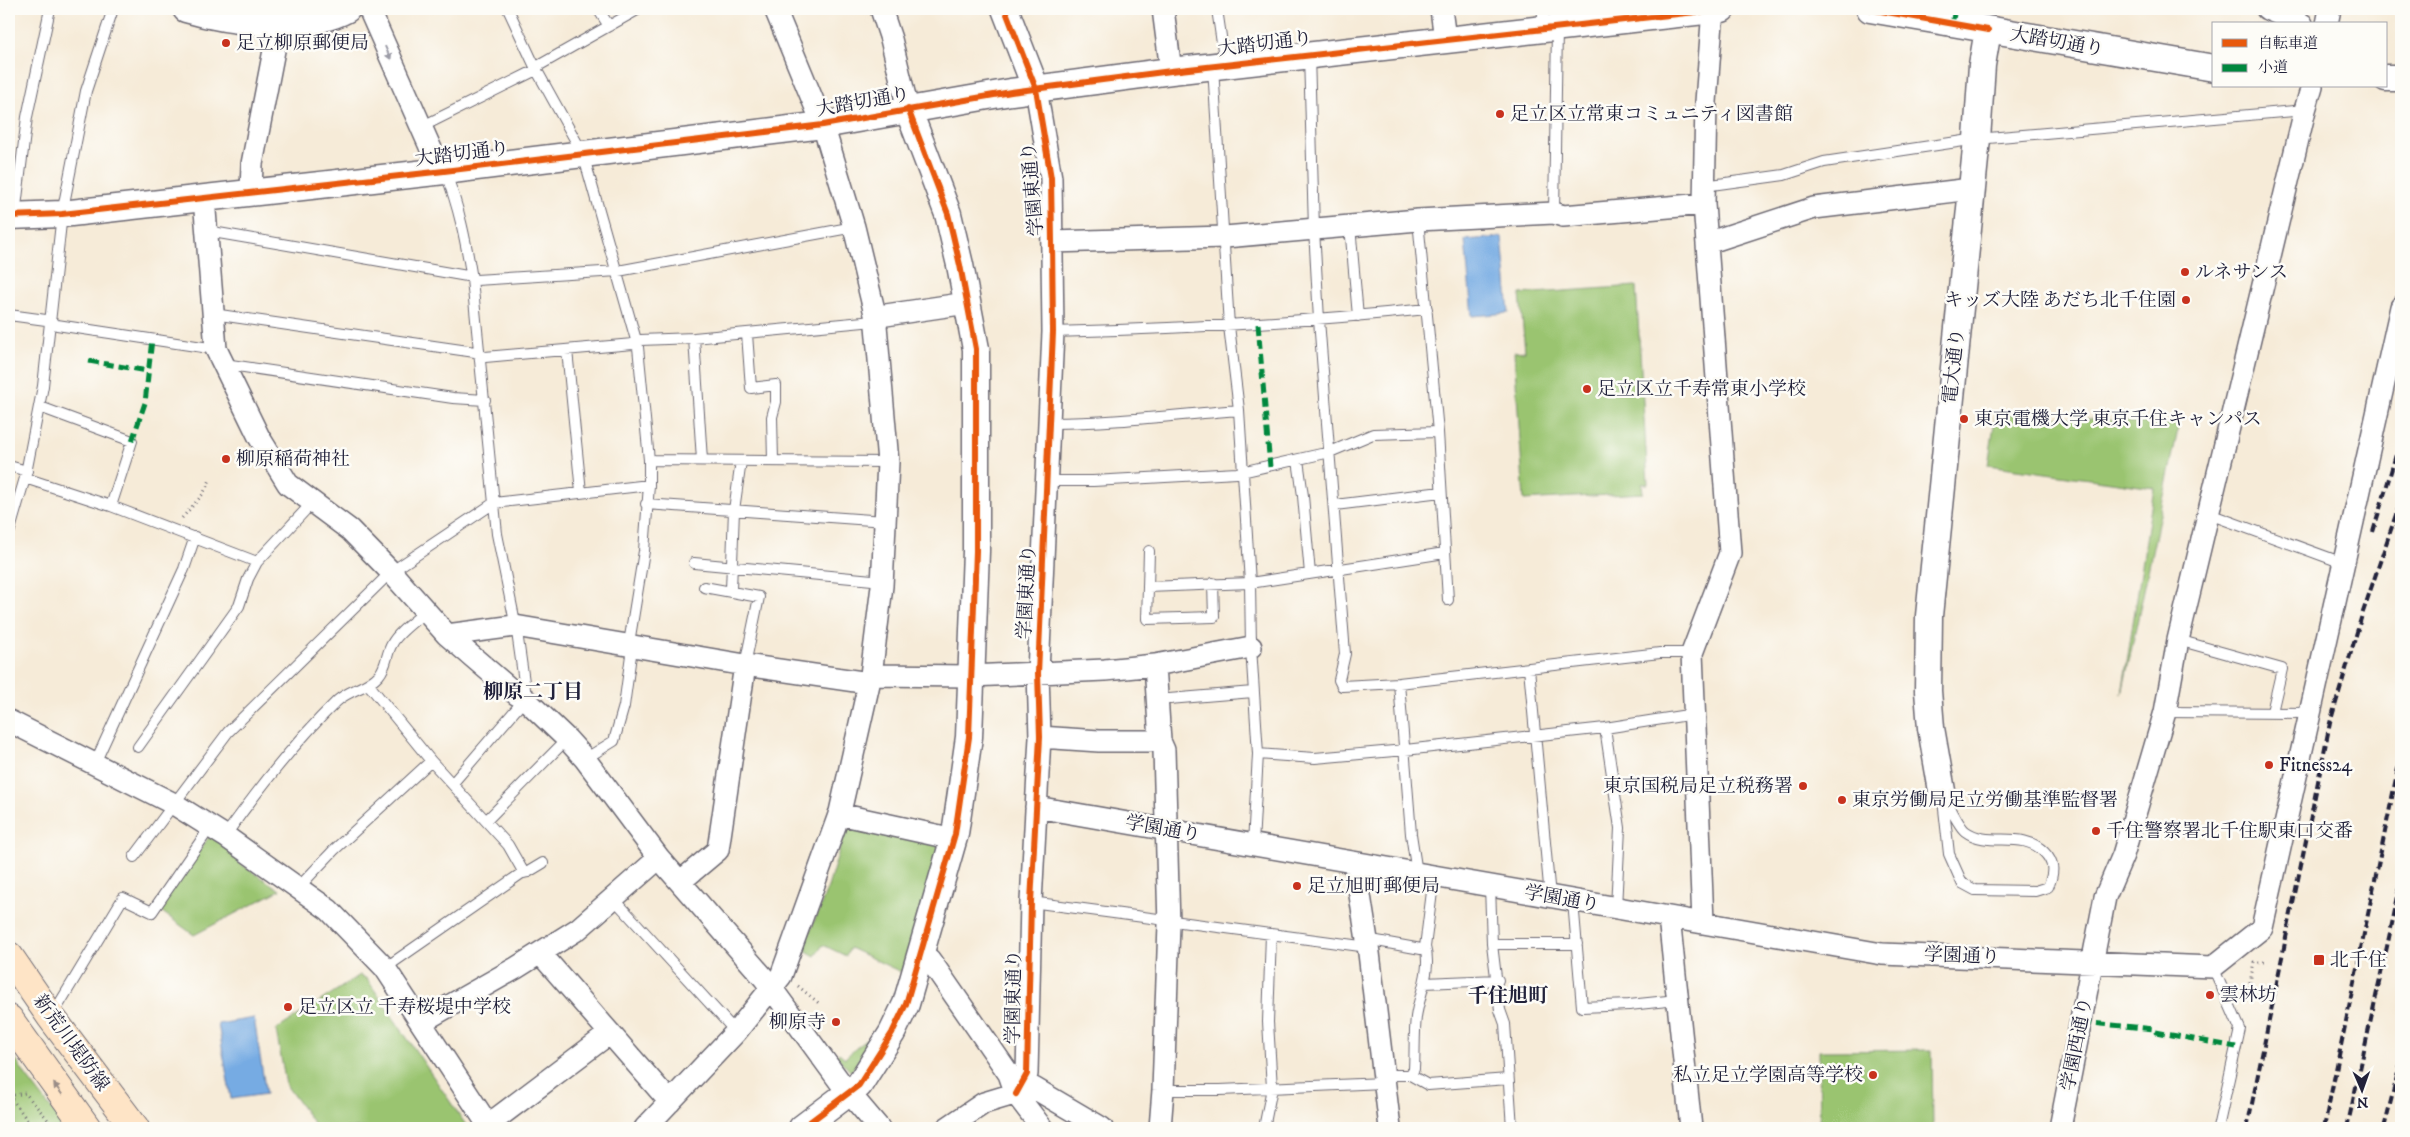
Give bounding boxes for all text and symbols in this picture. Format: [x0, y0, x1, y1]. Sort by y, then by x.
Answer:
street label: 大踏切通り [2008, 22, 2106, 62]
legend [2212, 22, 2388, 88]
street label: 大踏切通り [1216, 27, 1314, 61]
place label: 足立柳原郵便局 [236, 32, 369, 55]
text: 自転車道 [2258, 34, 2318, 53]
marker: 足立柳原郵便局 [220, 37, 232, 49]
one-way arrow [385, 46, 393, 60]
text: 小道 [2258, 58, 2288, 77]
street label: 大踏切通り [814, 82, 912, 122]
place label: 足立区立常東コミュニティ図書館 [1510, 103, 1793, 126]
marker: 足立区立常東コミュニティ図書館 [1494, 108, 1506, 120]
street label: 大踏切通り [413, 137, 511, 171]
street label: 学園東通り [1017, 141, 1049, 237]
place label: ルネサンス [2195, 261, 2288, 284]
marker: ルネサンス [2179, 266, 2191, 278]
place label: キッズ大陸 あだち北千住園 [1944, 289, 2176, 312]
marker: キッズ大陸 あだち北千住園 [2180, 294, 2192, 306]
street label: 電大通り [1939, 327, 1969, 405]
place label: 足立区立千寿常東小学校 [1597, 378, 1806, 401]
marker: 足立区立千寿常東小学校 [1581, 383, 1593, 395]
place label: 東京電機大学 東京千住キャンパス [1974, 408, 2262, 431]
marker: 東京電機大学 東京千住キャンパス [1958, 413, 1970, 425]
place label: 柳原稲荷神社 [236, 448, 350, 471]
marker: 柳原稲荷神社 [220, 453, 232, 465]
street label: 学園東通り [1013, 544, 1041, 640]
district label: 柳原二丁目 [483, 680, 583, 705]
place label: Fitness24 [2279, 754, 2353, 777]
marker: Fitness24 [2263, 759, 2275, 771]
place label: 東京国税局足立税務署 [1603, 775, 1793, 798]
marker: 東京国税局足立税務署 [1797, 780, 1809, 792]
place label: 東京労働局足立労働基準監督署 [1852, 789, 2118, 812]
marker: 東京労働局足立労働基準監督署 [1836, 794, 1848, 806]
street label: 学園通り [1124, 811, 1202, 847]
place label: 千住警察署北千住駅東口交番 [2106, 820, 2353, 843]
marker: 千住警察署北千住駅東口交番 [2090, 825, 2102, 837]
place label: 足立旭町郵便局 [1307, 875, 1440, 898]
marker: 足立旭町郵便局 [1291, 880, 1303, 892]
street label: 学園通り [1523, 881, 1601, 917]
street label: 学園通り [1924, 943, 2000, 969]
street label: 学園東通り [1002, 949, 1026, 1045]
place label: 北千住 [2330, 949, 2387, 972]
marker: 北千住 [2312, 953, 2326, 967]
district label: 千住旭町 [1468, 984, 1549, 1009]
place label: 雲林坊 [2220, 984, 2277, 1007]
marker: 雲林坊 [2204, 989, 2216, 1001]
street label: 新荒川堤防線 [28, 990, 114, 1096]
street label: 学園西通り [2057, 995, 2097, 1093]
place label: 足立区立 千寿桜堤中学校 [298, 996, 511, 1019]
marker: 足立区立 千寿桜堤中学校 [282, 1001, 294, 1013]
place label: 柳原寺 [769, 1011, 826, 1034]
marker: 柳原寺 [830, 1016, 842, 1028]
place label: 私立足立学園高等学校 [1673, 1064, 1863, 1087]
north arrow [2338, 1064, 2388, 1114]
marker: 私立足立学園高等学校 [1867, 1069, 1879, 1081]
one-way arrow [53, 1083, 64, 1096]
text: N [2356, 1093, 2368, 1111]

